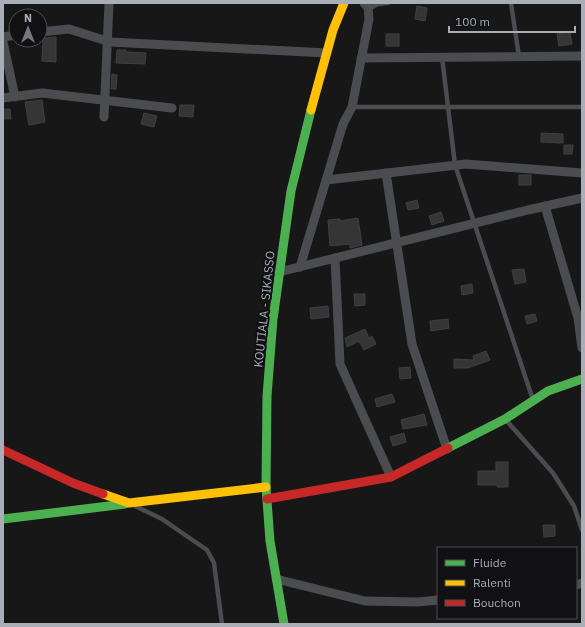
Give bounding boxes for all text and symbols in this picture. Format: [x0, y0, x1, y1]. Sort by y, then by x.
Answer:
north arrow [8, 8, 48, 48]
scale bar [449, 8, 575, 34]
text: N [24, 11, 32, 25]
text: 100 m [455, 14, 490, 29]
street label: KOUTIALA - SIKASSO [250, 250, 278, 368]
legend [437, 547, 577, 619]
text: Fluide [473, 555, 507, 570]
text: Ralenti [473, 575, 511, 590]
text: Bouchon [473, 595, 521, 610]

